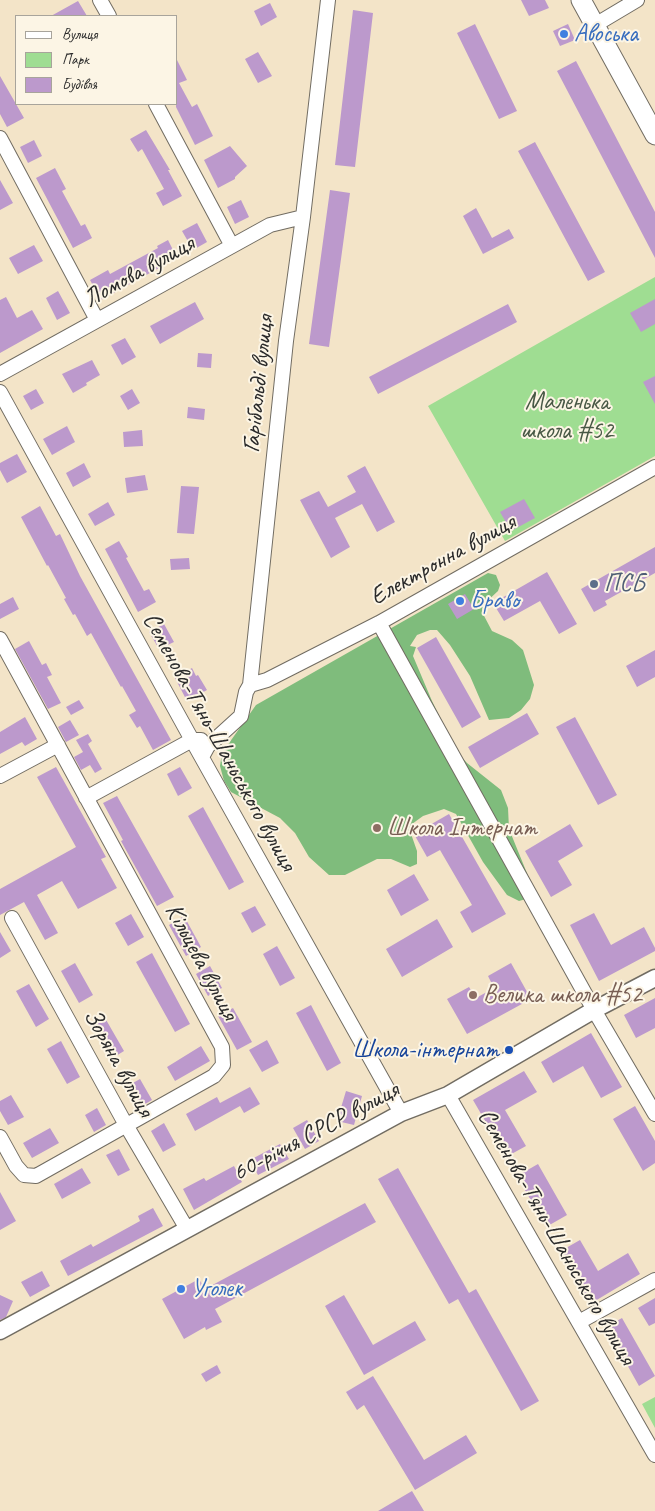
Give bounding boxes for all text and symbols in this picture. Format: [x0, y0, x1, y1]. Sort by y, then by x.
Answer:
legend [15, 15, 178, 105]
place label: Авоська [574, 19, 638, 49]
text: Вулиця [62, 25, 98, 44]
marker: Авоська [558, 28, 570, 40]
text: Парк [62, 50, 89, 69]
text: Будівля [62, 75, 97, 94]
street label: Ломова вулиця [78, 229, 200, 315]
street label: Гарібальді вулиця [237, 314, 281, 454]
park label: Маленька школа #52 [521, 387, 613, 446]
street label: Електронна вулиця [365, 508, 521, 612]
place label: ПСБ [604, 569, 644, 599]
marker: ПСБ [588, 578, 600, 590]
place label: Браво [470, 586, 519, 616]
marker: Браво [454, 595, 466, 607]
street label: Семенова-Тянь-Шаньського вулиця [135, 608, 303, 876]
place label: Школа Інтернат [387, 813, 537, 843]
marker: Школа Інтернат [371, 822, 383, 834]
street label: Кільцева вулиця [158, 899, 244, 1025]
place label: Велика школа #52 [483, 980, 642, 1010]
marker: Велика школа #52 [467, 989, 479, 1001]
street label: Зоряна вулиця [76, 1004, 160, 1122]
place label: Школа-інтернат [352, 1035, 499, 1065]
marker: Школа-інтернат [503, 1044, 515, 1056]
street label: 60-річчя СРСР вулиця [228, 1076, 404, 1188]
street label: Семенова-Тянь-Шаньського вулиця [470, 1104, 642, 1370]
place label: Уголек [191, 1274, 242, 1304]
marker: Уголек [175, 1283, 187, 1295]

